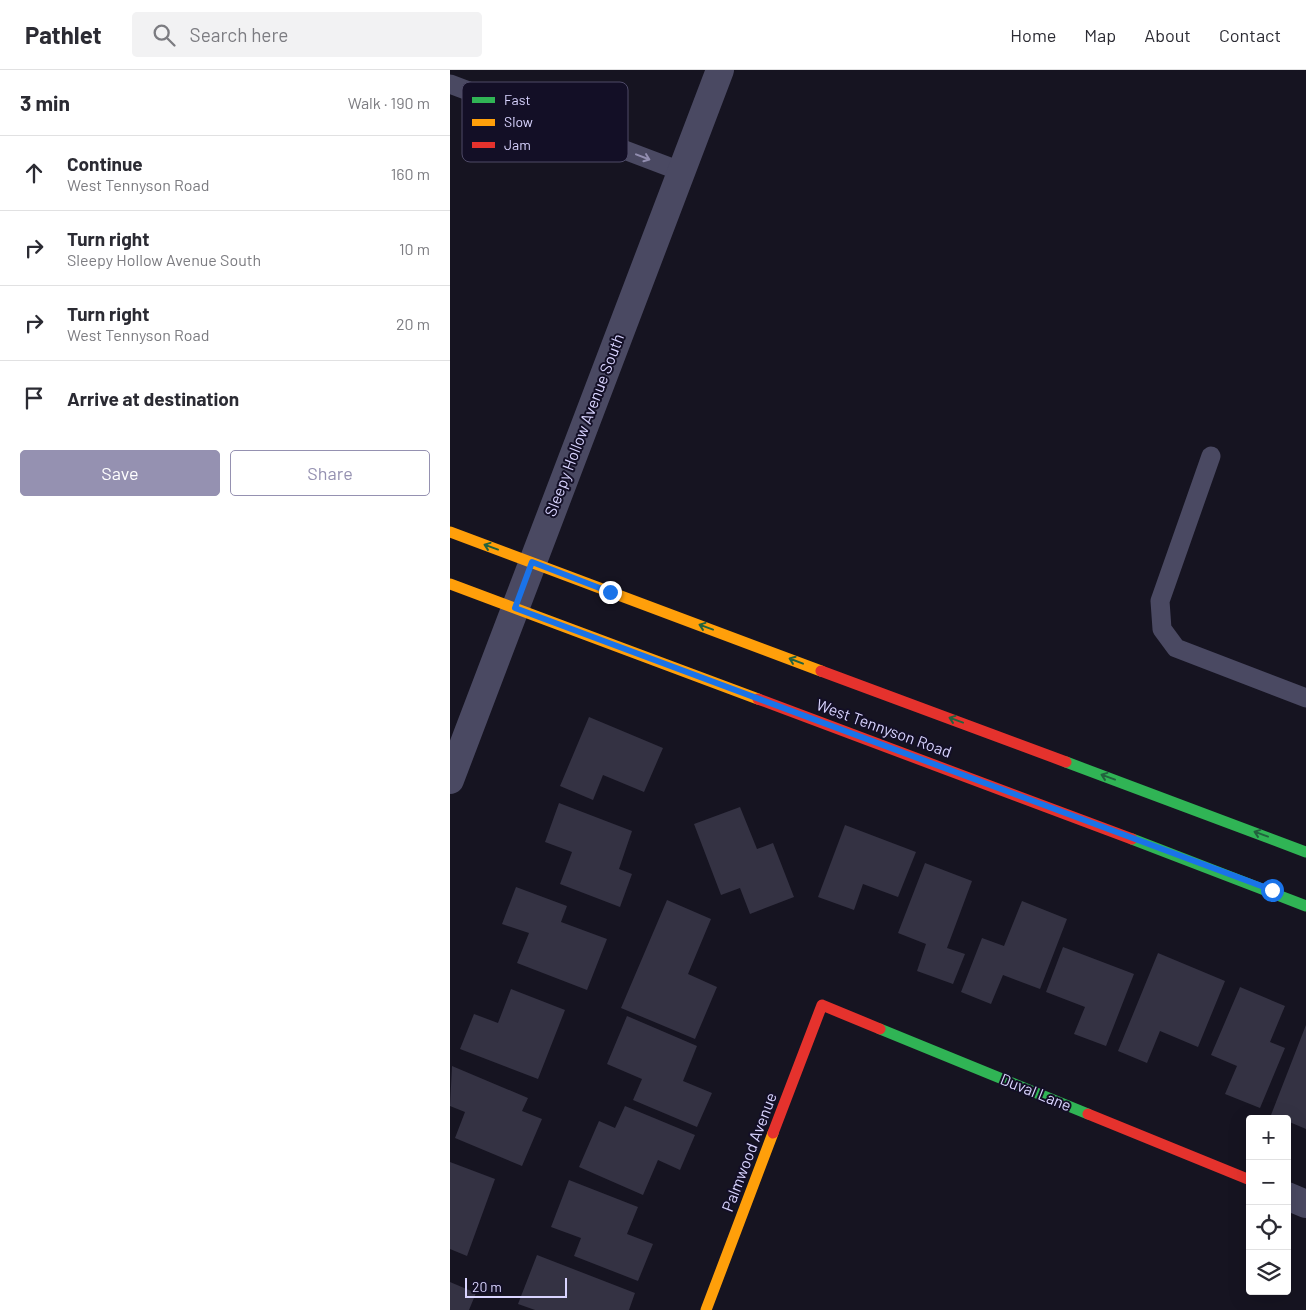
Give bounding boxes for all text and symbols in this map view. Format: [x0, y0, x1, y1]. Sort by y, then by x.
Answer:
search box [132, 12, 482, 57]
text: Pathlet [25, 20, 102, 49]
icon: search [150, 21, 178, 49]
text: Search here [190, 23, 288, 46]
text: Home [1010, 24, 1056, 46]
text: Map [1084, 24, 1116, 46]
text: About [1144, 24, 1191, 46]
text: Contact [1219, 24, 1281, 46]
legend [462, 82, 628, 162]
text: 3 min [20, 90, 70, 115]
text: Fast [504, 91, 530, 108]
text: Walk · 190 m [348, 93, 430, 112]
text: Slow [504, 113, 533, 130]
text: Jam [504, 136, 531, 153]
text: Continue [67, 152, 143, 175]
one-way arrow [635, 153, 650, 162]
icon: ahead [20, 159, 48, 187]
text: 160 m [391, 164, 430, 183]
text: West Tennyson Road [67, 175, 209, 194]
text: Turn right [67, 227, 149, 250]
icon: right [20, 234, 48, 262]
text: 10 m [399, 239, 430, 258]
text: Sleepy Hollow Avenue South [67, 250, 261, 269]
text: Turn right [67, 302, 149, 325]
icon: right [20, 309, 48, 337]
text: 20 m [396, 314, 430, 333]
text: West Tennyson Road [67, 325, 209, 344]
street label: Sleepy Hollow Avenue South [540, 331, 627, 519]
icon: arrive [20, 384, 48, 412]
text: Arrive at destination [67, 387, 239, 410]
button: Save [20, 450, 220, 496]
button: Share [230, 450, 430, 496]
one-way arrow [484, 542, 499, 551]
route end [599, 581, 622, 604]
one-way arrow [699, 622, 714, 631]
one-way arrow [789, 656, 804, 665]
street label: West Tennyson Road [814, 694, 954, 761]
one-way arrow [949, 715, 964, 725]
one-way arrow [1101, 772, 1117, 781]
one-way arrow [1254, 829, 1269, 838]
route start [1261, 879, 1284, 902]
street label: Duval Lane [998, 1069, 1075, 1114]
street label: Palmwood Avenue [717, 1090, 780, 1214]
map controls [1246, 1115, 1291, 1295]
button: + [1246, 1115, 1291, 1160]
button: − [1246, 1160, 1291, 1205]
button: locate [1246, 1205, 1291, 1250]
button: layers [1246, 1250, 1291, 1295]
scale bar [465, 1275, 568, 1298]
text: 20 m [472, 1278, 502, 1295]

